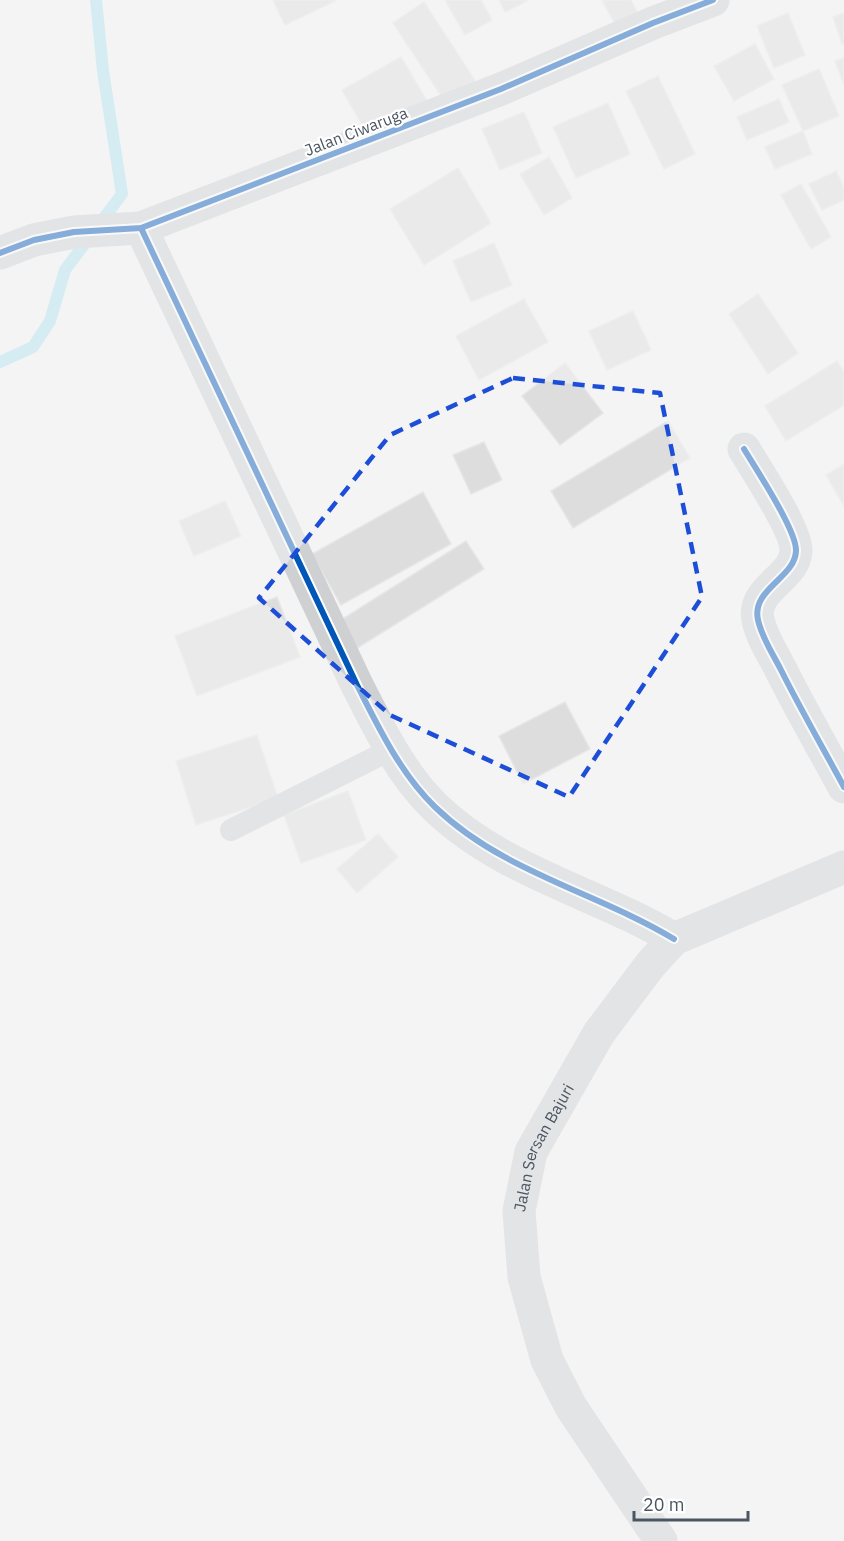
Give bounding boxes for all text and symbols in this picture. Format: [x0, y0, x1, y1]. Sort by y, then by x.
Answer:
street label: Jalan Ciwaruga [302, 102, 411, 160]
street label: Jalan Sersan Bajuri [509, 1080, 578, 1213]
scale bar [634, 1484, 748, 1522]
text: 20 m [643, 1493, 685, 1516]

